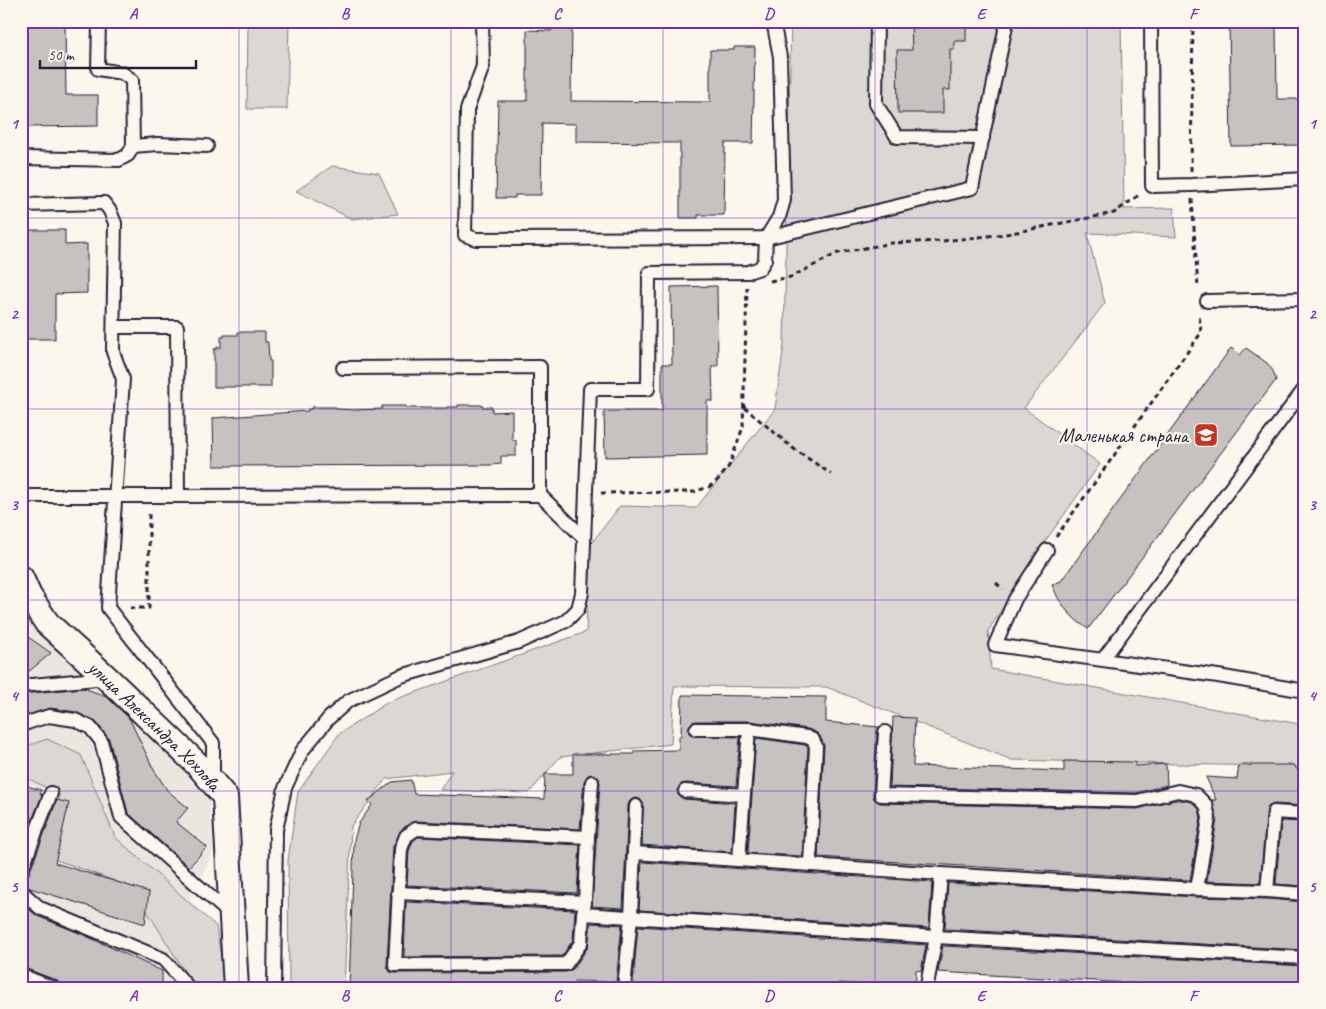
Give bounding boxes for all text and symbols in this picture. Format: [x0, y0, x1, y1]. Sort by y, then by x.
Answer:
text: A [129, 4, 139, 24]
text: B [341, 4, 351, 24]
text: C [553, 4, 563, 24]
text: D [764, 4, 775, 24]
text: E [977, 4, 988, 24]
text: F [1189, 4, 1200, 24]
scale bar [40, 38, 196, 70]
text: 50 m [48, 46, 75, 65]
text: 1 [10, 114, 19, 134]
text: 1 [1308, 114, 1317, 134]
text: 2 [10, 304, 19, 324]
text: 2 [1308, 304, 1317, 324]
school or university icon: Маленькая страна [1193, 422, 1219, 448]
place label: Маленькая страна [1059, 423, 1190, 448]
text: 3 [10, 495, 19, 515]
text: 3 [1308, 495, 1317, 515]
street label: улица Александра Хохлова [82, 654, 228, 798]
text: 4 [10, 686, 19, 706]
text: 4 [1308, 686, 1317, 706]
text: 5 [11, 877, 20, 897]
text: 5 [1309, 877, 1318, 897]
text: A [129, 986, 139, 1006]
text: B [341, 986, 351, 1006]
text: C [553, 986, 563, 1006]
text: D [764, 986, 775, 1006]
text: E [977, 986, 988, 1006]
text: F [1189, 986, 1200, 1006]

